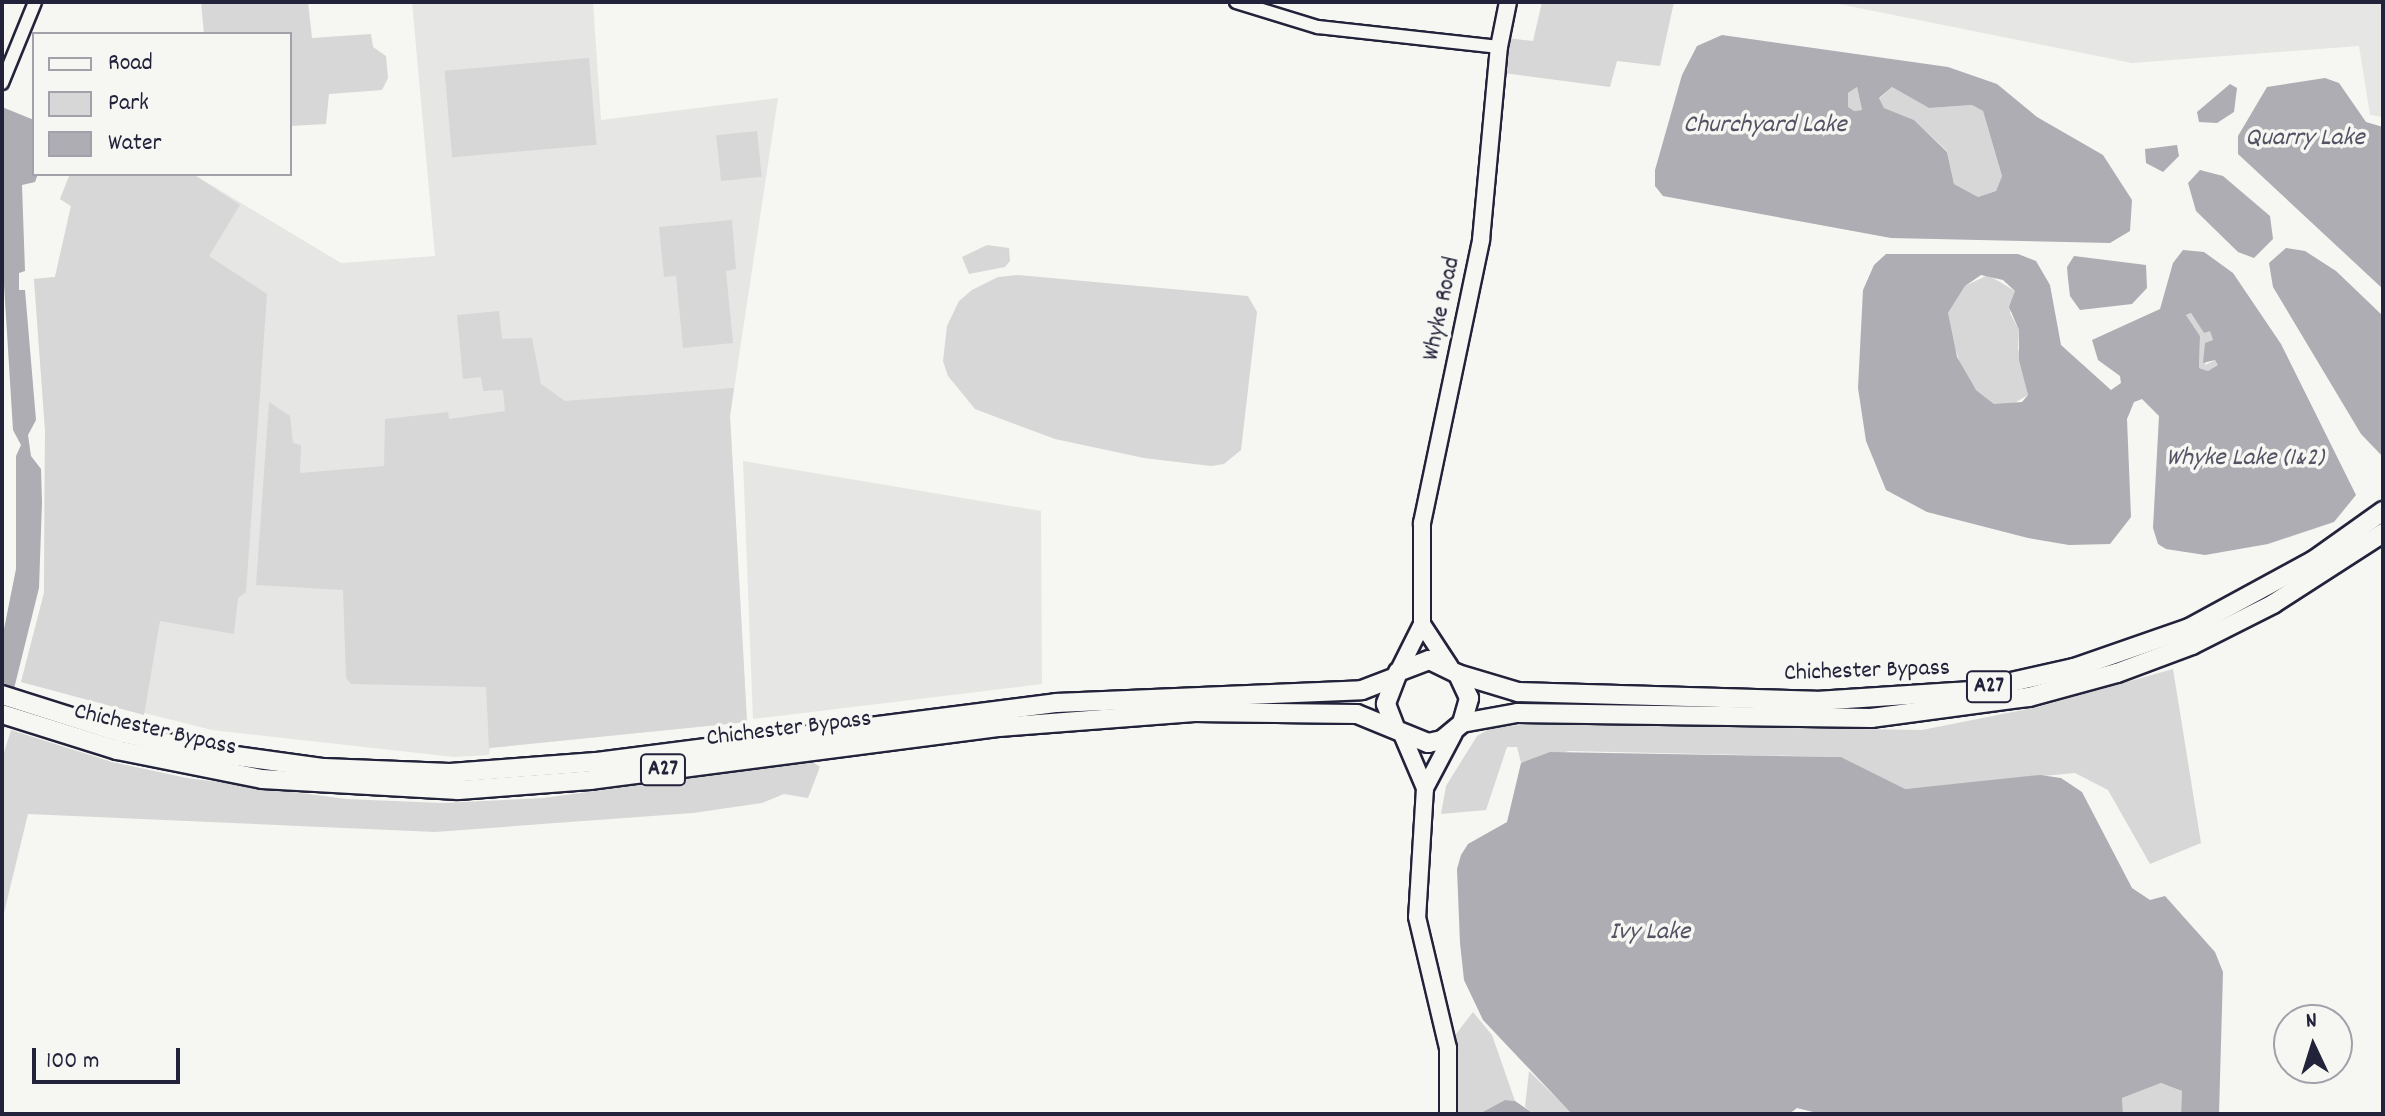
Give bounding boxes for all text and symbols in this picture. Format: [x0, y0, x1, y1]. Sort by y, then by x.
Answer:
legend [32, 32, 292, 176]
text: Road [108, 47, 153, 81]
text: Park [108, 87, 149, 121]
water label: Churchyard Lake [1683, 110, 1847, 142]
water label: Quarry Lake [2245, 123, 2365, 155]
text: Water [108, 127, 161, 161]
street label: Whyke Road [1418, 255, 1468, 363]
water label: Whyke Lake (1&2) [2166, 443, 2324, 475]
street label: Chichester Bypass [1784, 655, 1950, 689]
road number: A27 [1965, 669, 2013, 705]
street label: Chichester Bypass [71, 698, 239, 764]
street label: Chichester Bypass [705, 706, 873, 754]
road number: A27 [639, 752, 687, 788]
water label: Ivy Lake [1610, 917, 1690, 949]
north arrow [2273, 1004, 2353, 1084]
text: N [2305, 1006, 2318, 1037]
scale bar [36, 1032, 184, 1082]
text: 100 m [46, 1045, 99, 1079]

